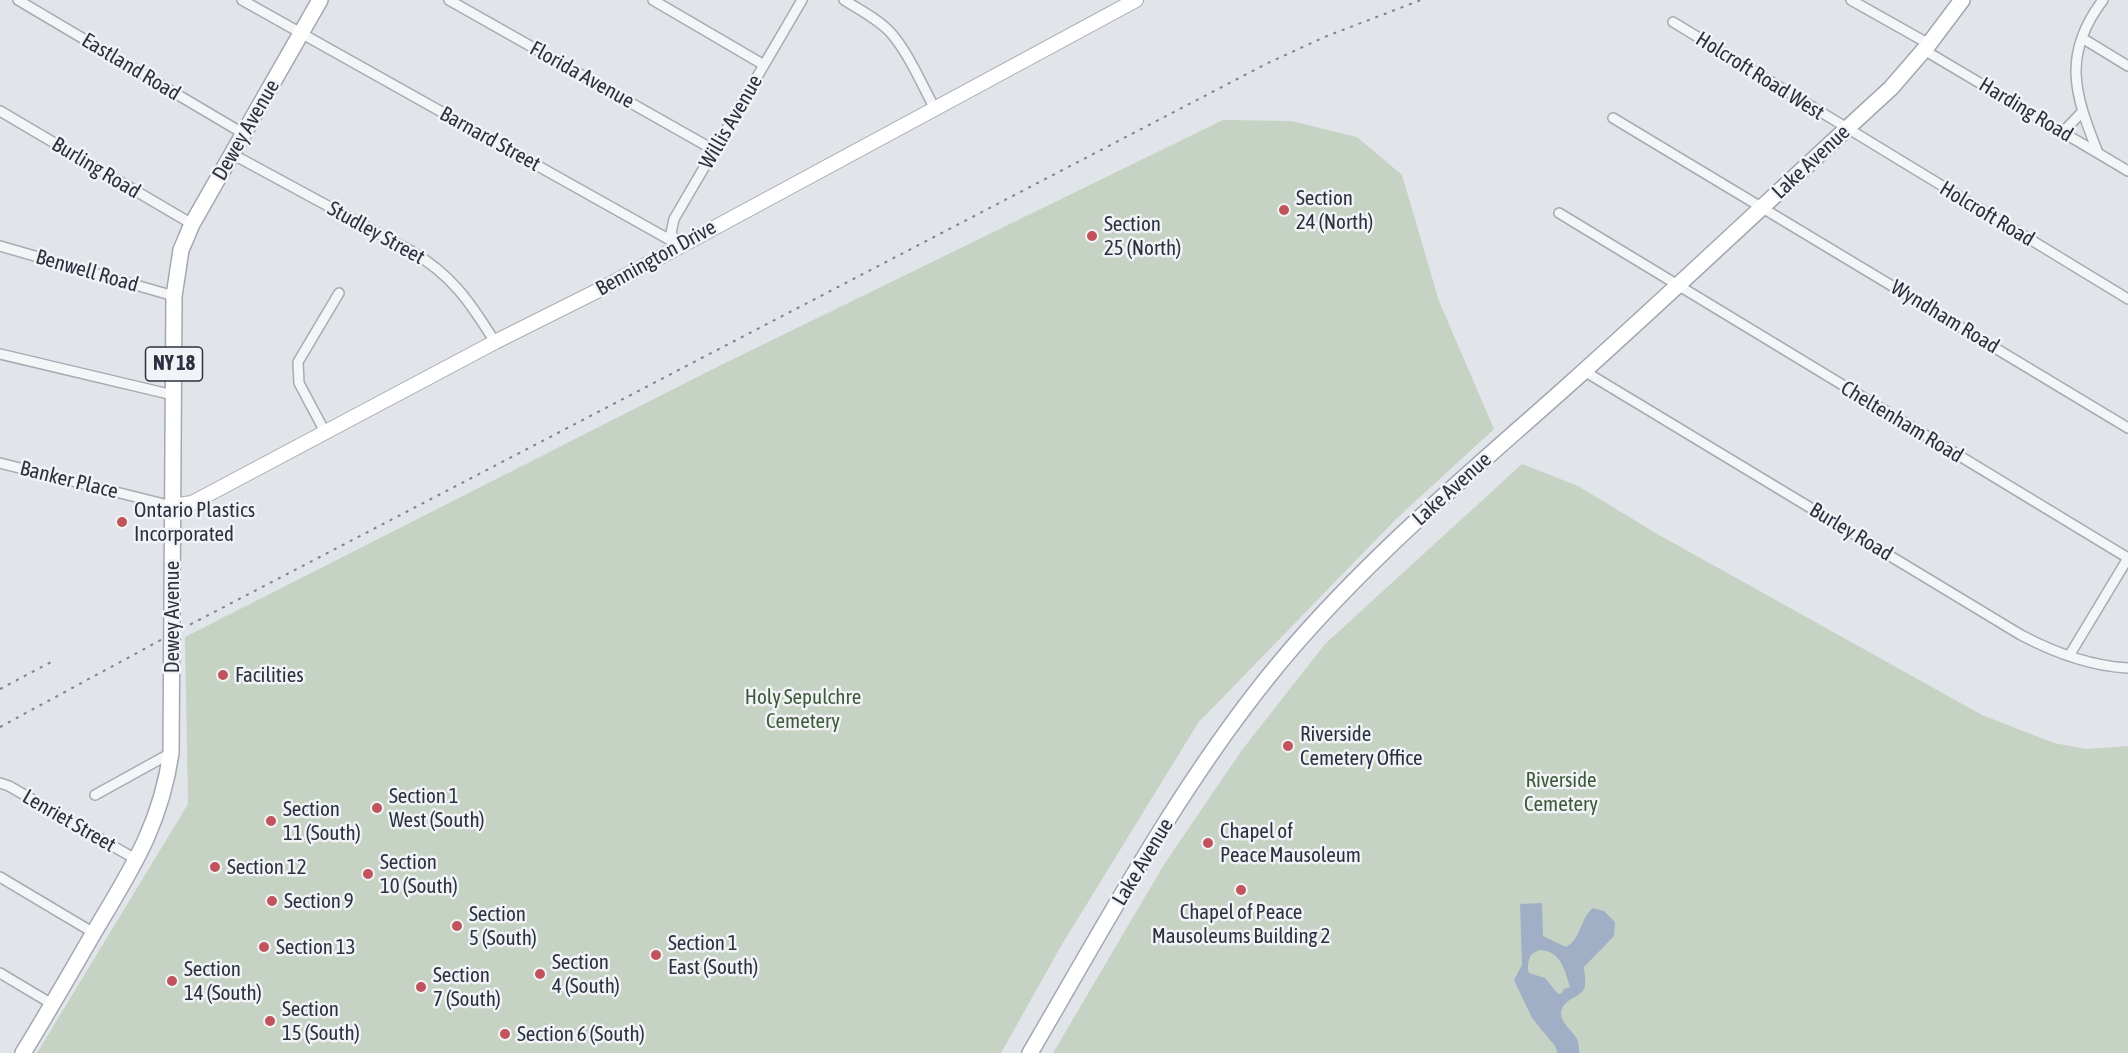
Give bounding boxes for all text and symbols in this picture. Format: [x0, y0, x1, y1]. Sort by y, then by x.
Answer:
street label: Holcroft Road West [1691, 26, 1829, 126]
street label: Eastland Road [77, 28, 185, 106]
street label: Florida Avenue [525, 36, 639, 114]
street label: Willis Avenue [694, 70, 768, 174]
street label: Harding Road [1974, 72, 2078, 148]
street label: Dewey Avenue [207, 75, 285, 185]
street label: Barnard Street [435, 101, 545, 177]
street label: Lake Avenue [1767, 120, 1855, 204]
street label: Burling Road [47, 132, 145, 204]
street label: Holcroft Road [1935, 176, 2039, 252]
place label: Section 24 (North) [1296, 185, 1373, 235]
street label: Studley Street [323, 196, 429, 270]
marker: Section 24 (North) [1277, 203, 1291, 217]
place label: Section 25 (North) [1104, 211, 1181, 261]
street label: Bennington Drive [592, 215, 720, 301]
marker: Section 25 (North) [1085, 229, 1099, 243]
street label: Benwell Road [33, 244, 141, 298]
street label: Wyndham Road [1886, 275, 2004, 359]
road number: NY 18 [146, 347, 202, 381]
street label: Cheltenham Road [1836, 376, 1968, 468]
street label: Lake Avenue [1407, 447, 1497, 531]
street label: Banker Place [17, 456, 121, 504]
place label: Ontario Plastics Incorporated [134, 497, 255, 547]
street label: Burley Road [1805, 497, 1897, 567]
marker: Ontario Plastics Incorporated [115, 515, 129, 529]
street label: Dewey Avenue [159, 561, 185, 673]
place label: Facilities [235, 662, 304, 688]
marker: Facilities [216, 668, 230, 682]
park label: Holy Sepulchre Cemetery [745, 684, 861, 734]
place label: Riverside Cemetery Office [1300, 721, 1423, 771]
marker: Riverside Cemetery Office [1281, 739, 1295, 753]
park label: Riverside Cemetery [1524, 767, 1598, 817]
place label: Section 1 West (South) [389, 783, 485, 833]
street label: Lenriet Street [18, 784, 120, 858]
place label: Section 11 (South) [283, 796, 361, 846]
marker: Section 1 West (South) [370, 801, 384, 815]
marker: Section 11 (South) [264, 814, 278, 828]
street label: Lake Avenue [1107, 814, 1179, 910]
place label: Chapel of Peace Mausoleum [1220, 818, 1361, 868]
marker: Chapel of Peace Mausoleum [1201, 836, 1215, 850]
place label: Section 10 (South) [380, 849, 458, 899]
place label: Section 12 [227, 854, 307, 880]
marker: Section 12 [208, 860, 222, 874]
marker: Section 10 (South) [361, 867, 375, 881]
marker: Chapel of Peace Mausoleums Building 2 [1234, 883, 1248, 897]
place label: Section 9 [284, 888, 354, 914]
marker: Section 9 [265, 894, 279, 908]
place label: Chapel of Peace Mausoleums Building 2 [1152, 899, 1330, 949]
place label: Section 5 (South) [469, 901, 537, 951]
marker: Section 5 (South) [450, 919, 464, 933]
place label: Section 1 East (South) [668, 930, 758, 980]
place label: Section 13 [276, 934, 356, 960]
marker: Section 13 [257, 940, 271, 954]
marker: Section 1 East (South) [649, 948, 663, 962]
place label: Section 4 (South) [552, 949, 620, 999]
place label: Section 14 (South) [184, 956, 262, 1006]
place label: Section 7 (South) [433, 962, 501, 1012]
marker: Section 4 (South) [533, 967, 547, 981]
marker: Section 14 (South) [165, 974, 179, 988]
marker: Section 7 (South) [414, 980, 428, 994]
place label: Section 15 (South) [282, 996, 360, 1046]
marker: Section 15 (South) [263, 1014, 277, 1028]
place label: Section 6 (South) [517, 1021, 645, 1047]
marker: Section 6 (South) [498, 1027, 512, 1041]

